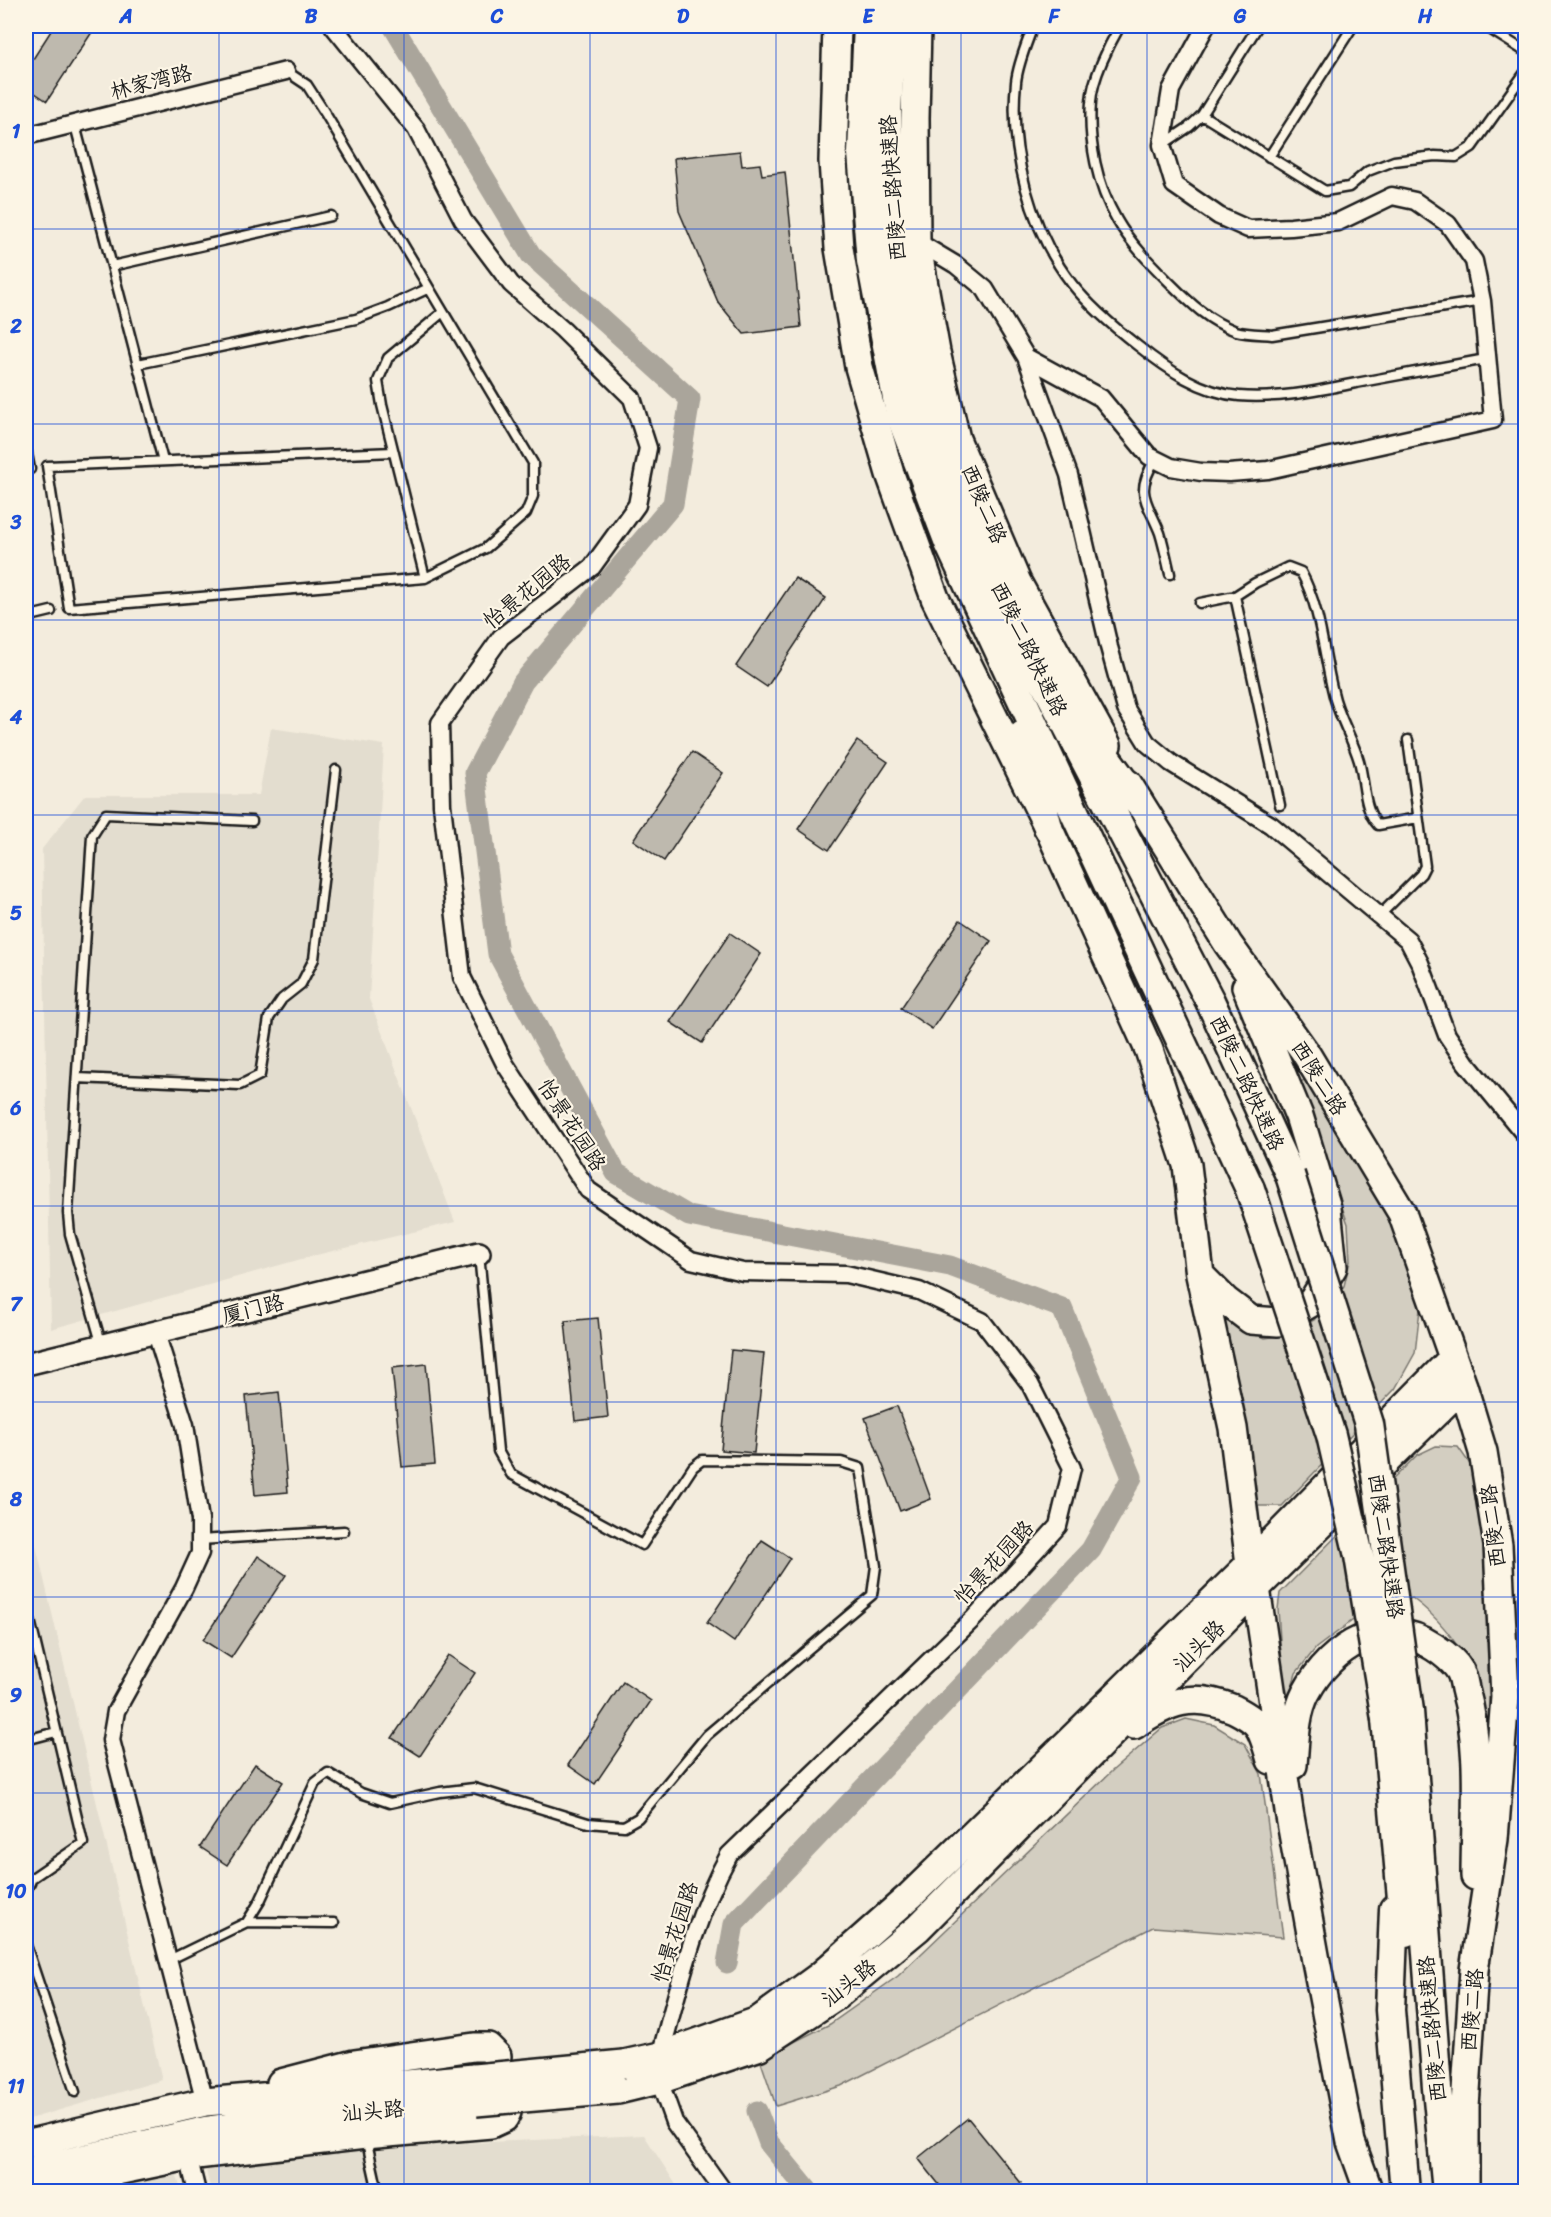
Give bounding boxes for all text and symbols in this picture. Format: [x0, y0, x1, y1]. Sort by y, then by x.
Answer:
text: A [118, 0, 133, 34]
text: B [305, 0, 318, 34]
text: C [490, 0, 504, 34]
text: D [677, 0, 690, 34]
text: E [862, 0, 875, 34]
text: F [1048, 0, 1061, 34]
text: G [1233, 0, 1247, 34]
text: H [1417, 0, 1433, 34]
street label: 林家湾路 [106, 53, 196, 111]
street label: 西陵二路快速路 [869, 113, 917, 263]
text: 1 [12, 114, 21, 149]
text: 2 [9, 309, 22, 344]
street label: 西陵二路 [950, 458, 1018, 550]
text: 3 [10, 505, 22, 540]
street label: 怡景花园路 [474, 543, 580, 639]
street label: 西陵二路快速路 [980, 575, 1078, 723]
text: 4 [9, 700, 23, 735]
text: 5 [10, 896, 22, 931]
street label: 西陵二路快速路 [1199, 1008, 1295, 1158]
street label: 西陵二路 [1281, 1032, 1357, 1124]
street label: 怡景花园路 [527, 1071, 617, 1179]
text: 6 [9, 1091, 22, 1126]
street label: 厦门路 [218, 1283, 288, 1335]
text: 7 [10, 1287, 23, 1322]
street label: 西陵二路快速路 [1357, 1471, 1415, 1621]
text: 8 [9, 1482, 23, 1517]
street label: 西陵二路 [1469, 1482, 1517, 1570]
street label: 怡景花园路 [944, 1511, 1044, 1613]
street label: 汕头路 [1163, 1610, 1235, 1682]
text: 9 [10, 1678, 22, 1713]
text: 10 [5, 1874, 27, 1909]
street label: 怡景花园路 [641, 1876, 709, 1988]
street label: 汕头路 [812, 1949, 886, 2017]
street label: 西陵二路快速路 [1407, 1954, 1457, 2104]
street label: 西陵二路 [1449, 1967, 1495, 2053]
text: 11 [7, 2069, 25, 2104]
street label: 汕头路 [340, 2089, 406, 2133]

